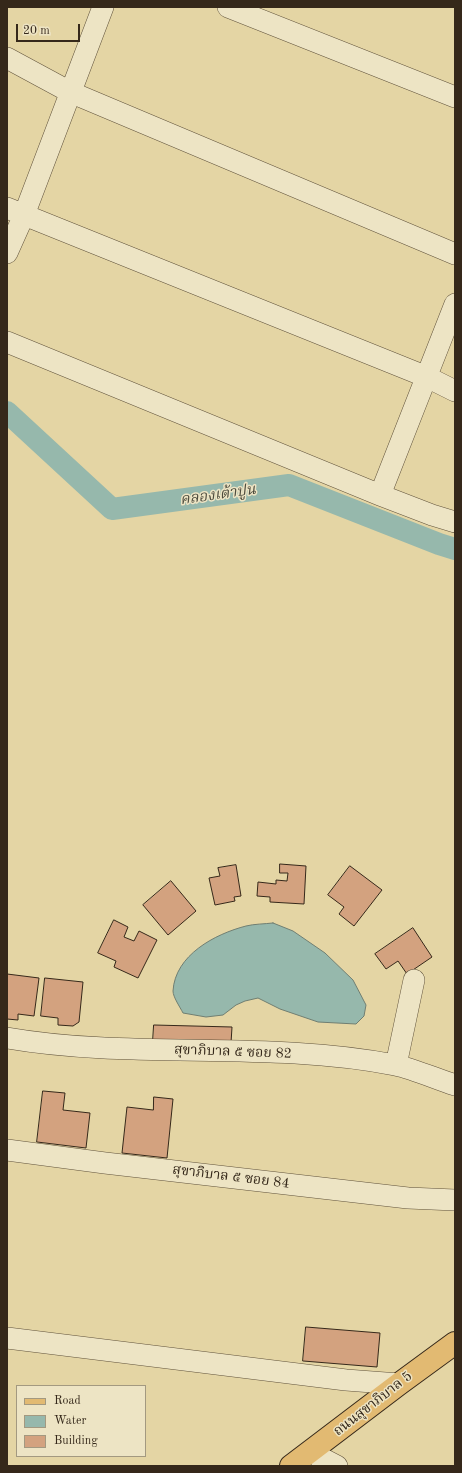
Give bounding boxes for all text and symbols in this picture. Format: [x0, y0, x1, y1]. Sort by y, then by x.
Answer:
scale bar [18, 16, 82, 42]
text: 20 m [23, 25, 50, 37]
water label: คลองเต้าปูน [179, 481, 257, 509]
street label: สุขาภิบาล ๕ ซอย 82 [174, 1042, 292, 1062]
street label: สุขาภิบาล ๕ ซอย 84 [172, 1161, 290, 1193]
street label: ถนนสุขาภิบาล 5 [330, 1368, 416, 1440]
legend [16, 1385, 146, 1457]
text: Road [54, 1395, 81, 1407]
text: Water [54, 1415, 86, 1427]
text: Building [54, 1435, 98, 1447]

